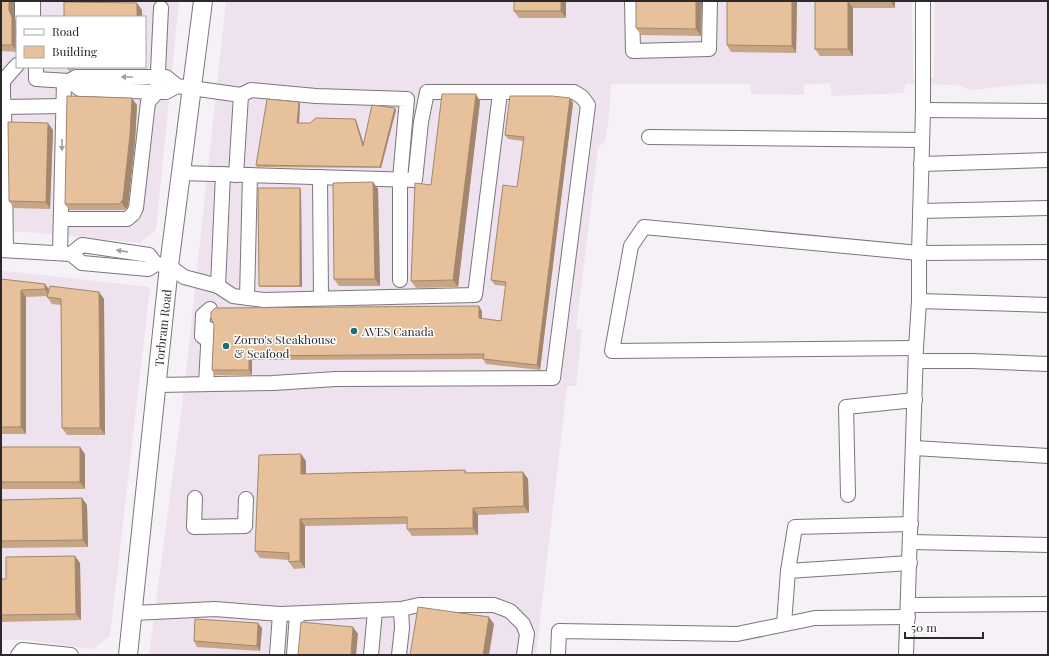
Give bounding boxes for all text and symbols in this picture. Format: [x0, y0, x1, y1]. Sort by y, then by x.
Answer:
legend [16, 16, 146, 68]
text: Road [52, 23, 79, 39]
text: Building [52, 43, 98, 59]
one-way arrow [120, 74, 133, 80]
one-way arrow [59, 139, 65, 152]
one-way arrow [116, 248, 129, 254]
street label: Torbram Road [150, 288, 175, 367]
place label: AVES Canada [361, 323, 434, 339]
marker: AVES Canada [349, 326, 359, 336]
place label: Zorro's Steakhouse & Seafood [234, 331, 336, 361]
marker: Zorro's Steakhouse & Seafood [221, 341, 231, 351]
scale bar [905, 614, 983, 640]
text: 50 m [911, 619, 937, 635]

